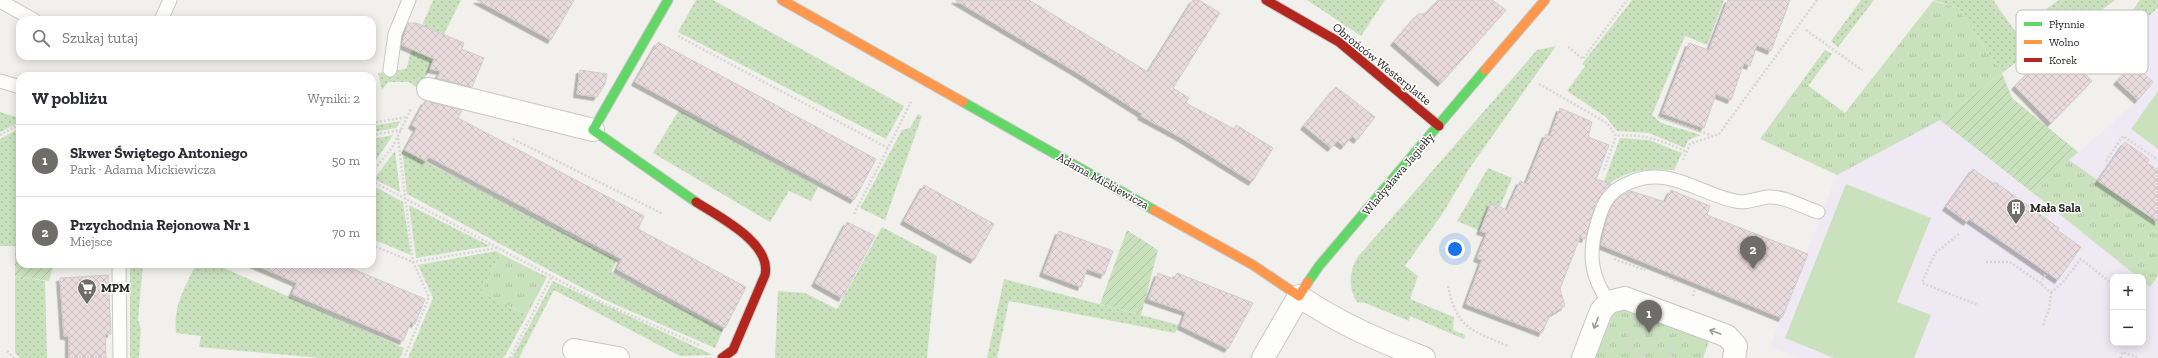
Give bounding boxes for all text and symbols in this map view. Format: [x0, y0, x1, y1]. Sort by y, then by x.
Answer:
legend [2016, 10, 2148, 74]
search box [16, 16, 376, 60]
text: Płynnie [2049, 18, 2085, 31]
street label: Obrońców Westerplatte [1330, 20, 1434, 108]
icon: search [30, 27, 52, 49]
text: Szukaj tutaj [62, 29, 138, 47]
text: Wolno [2049, 36, 2080, 49]
text: Korek [2049, 54, 2077, 67]
text: W pobliżu [32, 88, 107, 108]
text: Wyniki: 2 [308, 91, 360, 106]
street label: Władysława Jagiełły [1359, 129, 1437, 218]
text: Skwer Świętego Antoniego [70, 144, 248, 162]
street label: Adama Mickiewicza [1055, 150, 1152, 212]
text: 1 [42, 153, 48, 168]
text: 50 m [332, 153, 360, 168]
text: Park · Adama Mickiewicza [70, 162, 216, 177]
building icon: Mała Sala [2005, 197, 2027, 225]
place label: Mała Sala [2030, 201, 2081, 215]
text: Przychodnia Rejonowa Nr 1 [70, 216, 250, 234]
text: 2 [42, 225, 48, 240]
text: 70 m [332, 225, 360, 240]
text: Miejsce [70, 234, 112, 249]
pin: 2 [1740, 236, 1766, 269]
your location [1445, 239, 1465, 259]
map controls [2110, 274, 2146, 346]
button: + [2110, 274, 2146, 310]
supermarket icon: MPM [76, 277, 98, 305]
place label: MPM [101, 281, 130, 295]
pin: 1 [1636, 300, 1662, 333]
button: − [2110, 310, 2146, 346]
one-way arrow [1591, 316, 1599, 328]
one-way arrow [1709, 327, 1721, 335]

